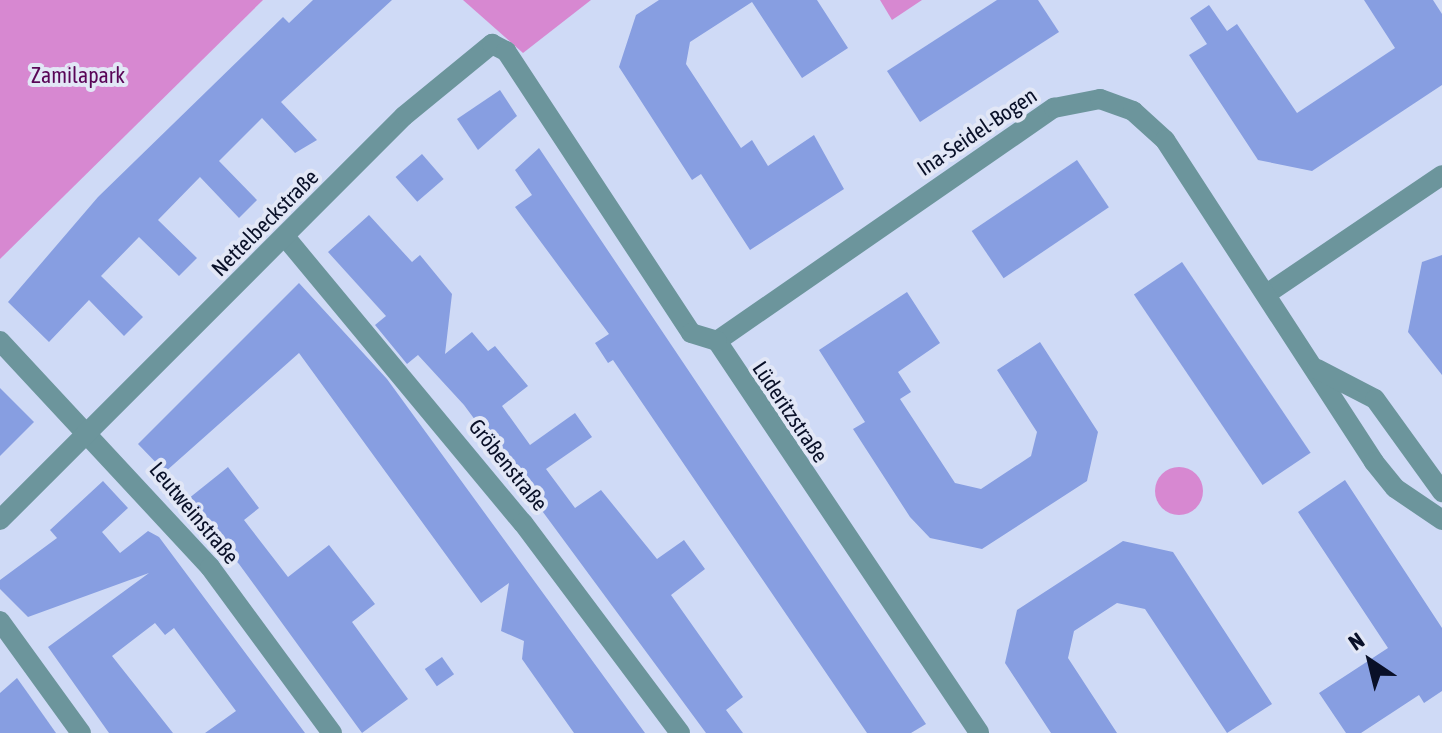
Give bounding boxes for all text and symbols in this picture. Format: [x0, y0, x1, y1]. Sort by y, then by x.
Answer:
park label: Zamilapark [31, 63, 125, 89]
street label: Ina-Seidel-Bogen [912, 82, 1042, 182]
street label: Nettelbeckstraße [206, 164, 324, 282]
street label: Lüderitzstraße [747, 357, 833, 467]
street label: Gröbenstraße [463, 414, 553, 516]
street label: Leutweinstraße [144, 457, 244, 569]
north arrow [1330, 621, 1410, 701]
text: N [1343, 627, 1369, 656]

